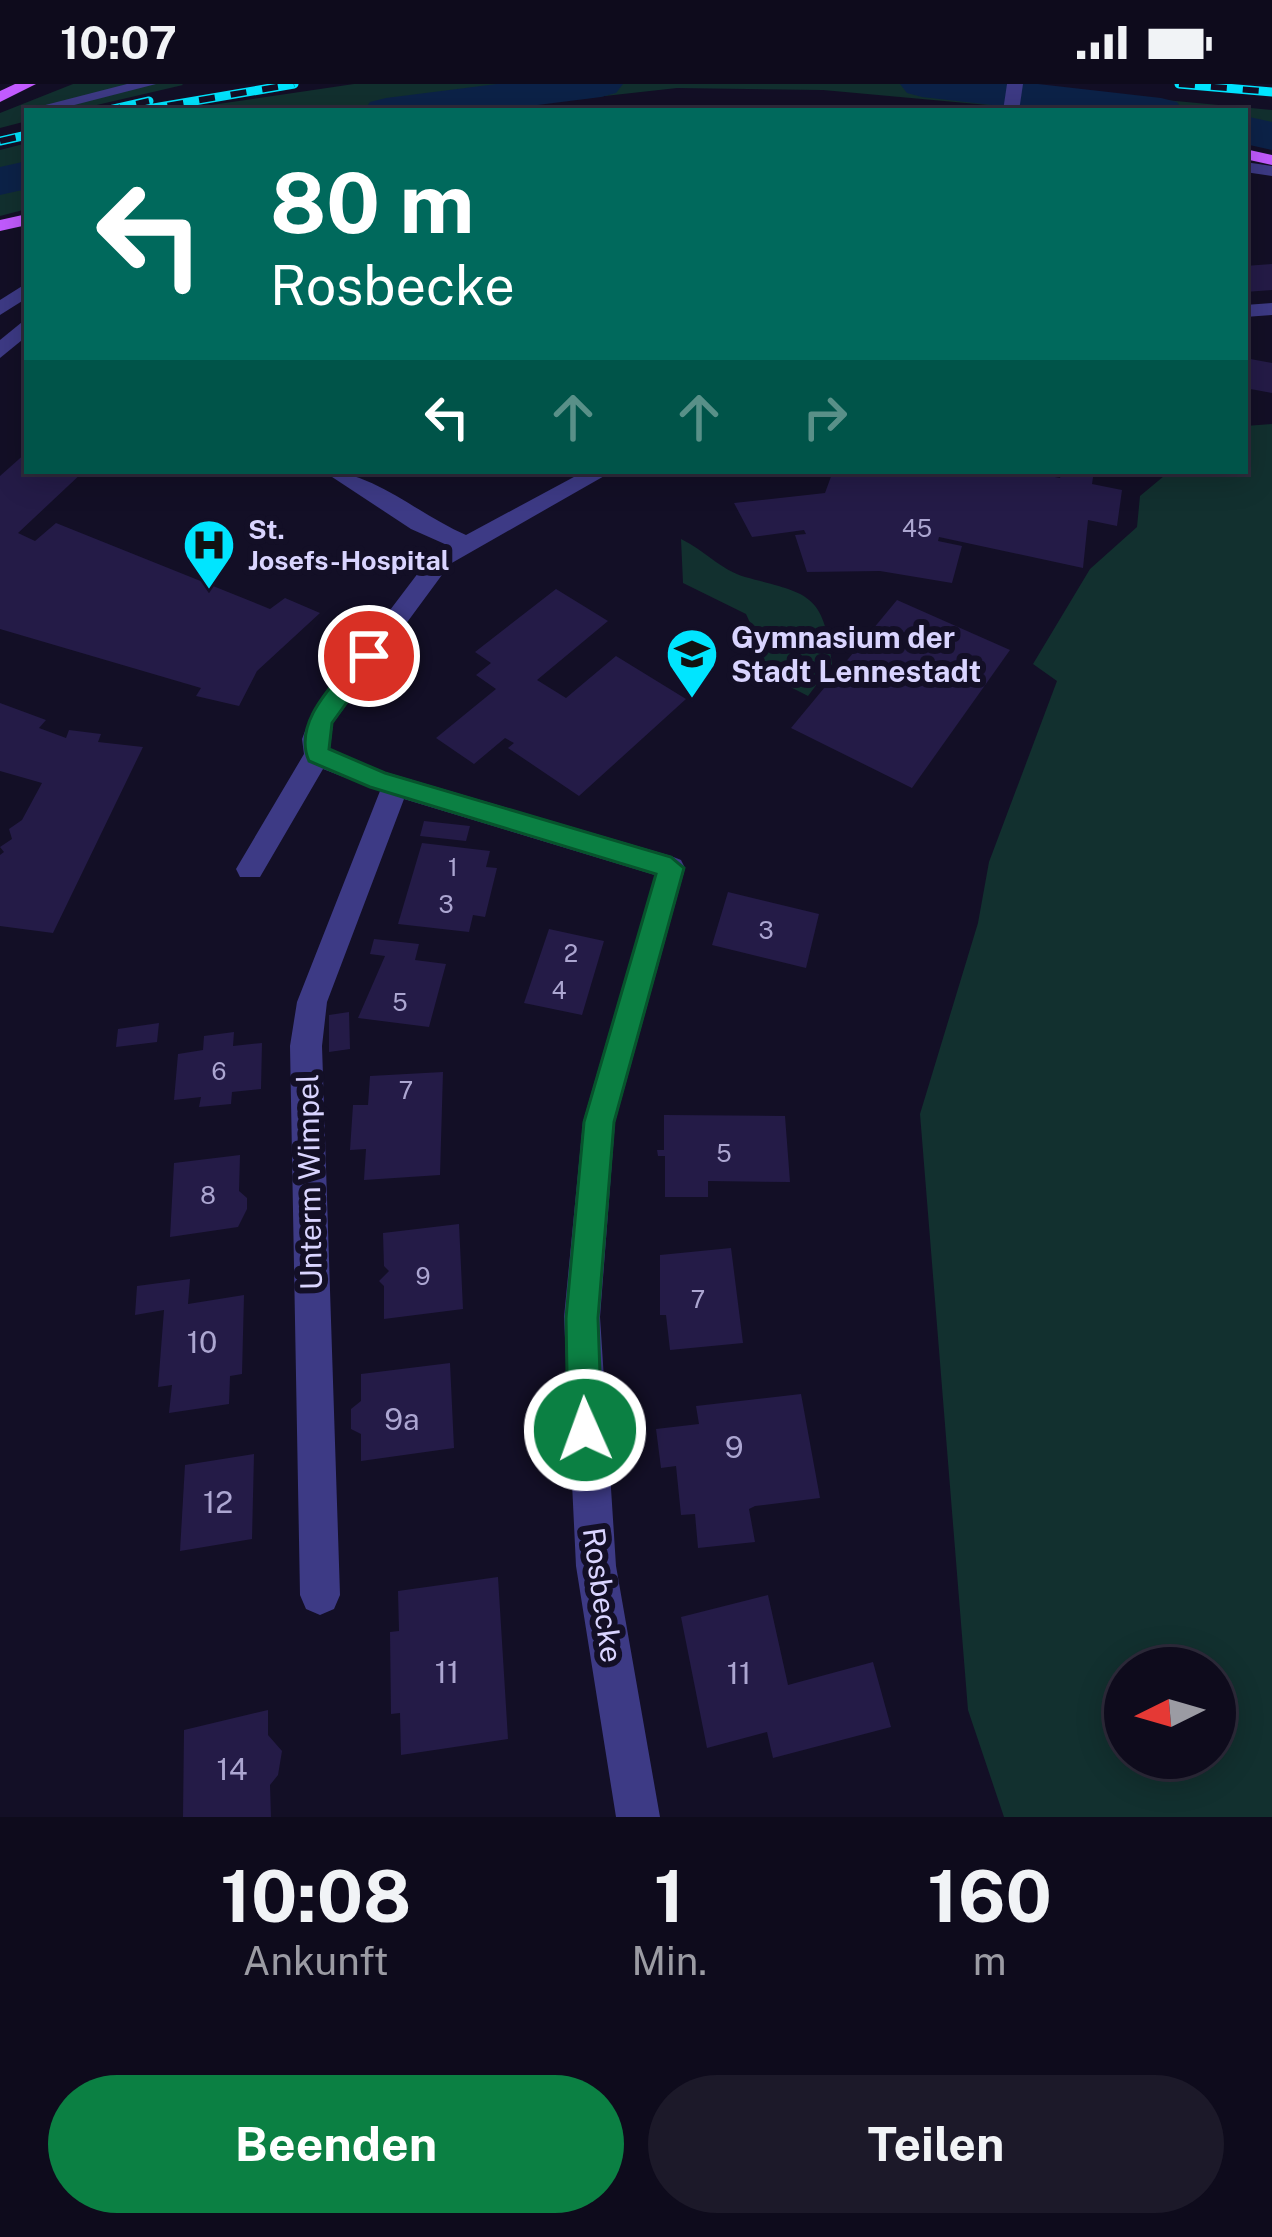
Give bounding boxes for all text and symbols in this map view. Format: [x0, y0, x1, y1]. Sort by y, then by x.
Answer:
text: 10:07 [60, 16, 177, 69]
text: 80 m [270, 153, 474, 252]
icon: left [72, 156, 228, 312]
text: Rosbecke [270, 254, 515, 317]
icon: left [414, 384, 480, 450]
icon: ahead [540, 384, 606, 450]
icon: ahead [666, 384, 732, 450]
icon: right [792, 384, 858, 450]
place label: St. Josefs-Hospital [248, 513, 450, 576]
house number: 45 [902, 514, 932, 542]
hospital icon: St. Josefs-Hospital [181, 517, 237, 591]
pin [318, 605, 420, 707]
place label: Gymnasium der Stadt Lennestadt [731, 619, 981, 689]
icon: arrive [336, 623, 402, 689]
school or university icon: Gymnasium der Stadt Lennestadt [664, 626, 720, 700]
house number: 1 [448, 853, 458, 881]
house number: 3 [438, 890, 454, 918]
house number: 3 [758, 916, 774, 944]
house number: 2 [564, 939, 578, 967]
house number: 4 [551, 976, 567, 1004]
house number: 5 [392, 988, 408, 1016]
house number: 6 [212, 1057, 226, 1085]
street label: Unterm Wimpel [289, 1074, 329, 1290]
house number: 7 [399, 1076, 413, 1104]
house number: 5 [716, 1139, 732, 1167]
house number: 8 [200, 1181, 216, 1209]
house number: 9 [416, 1262, 431, 1290]
house number: 7 [691, 1285, 705, 1313]
house number: 10 [187, 1324, 217, 1360]
position arrow [522, 1367, 648, 1493]
house number: 9a [384, 1401, 420, 1437]
house number: 9 [725, 1429, 743, 1465]
house number: 12 [203, 1484, 233, 1520]
street label: Rosbecke [576, 1525, 630, 1665]
north arrow [1104, 1647, 1236, 1779]
map controls [1104, 1647, 1236, 1779]
house number: 11 [435, 1654, 459, 1690]
house number: 11 [727, 1655, 751, 1691]
house number: 14 [216, 1751, 248, 1787]
text: 10:08 [220, 1854, 411, 1938]
text: 1 [654, 1854, 685, 1938]
text: 160 [927, 1854, 1052, 1938]
text: Ankunft [243, 1938, 389, 1984]
text: Min. [631, 1938, 707, 1984]
text: m [973, 1938, 1006, 1984]
button: Beenden [48, 2075, 624, 2213]
button: Teilen [648, 2075, 1224, 2213]

